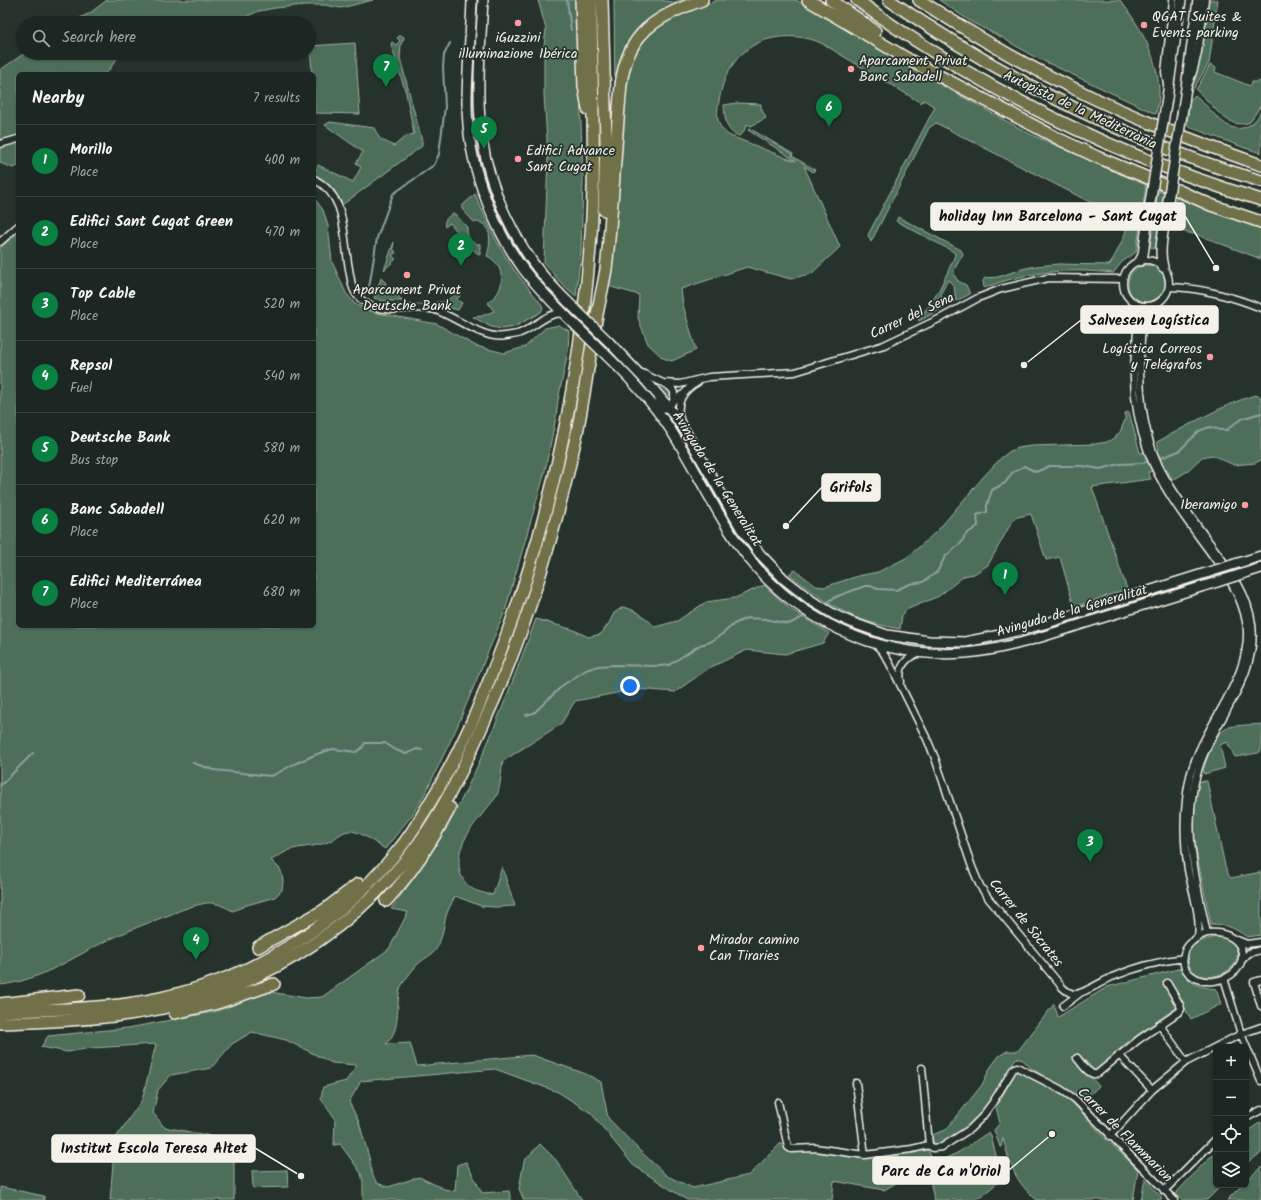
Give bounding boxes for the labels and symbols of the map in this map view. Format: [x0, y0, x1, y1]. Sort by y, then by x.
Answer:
place label: QGAT Suites & Events parking [1152, 6, 1242, 44]
marker: iGuzzini illuminazione Ibérica [513, 18, 523, 28]
marker: QGAT Suites & Events parking [1139, 20, 1149, 30]
place label: iGuzzini illuminazione Ibérica [458, 27, 578, 65]
place label: Aparcament Privat Banc Sabadell [859, 50, 968, 88]
pin: 7 [373, 54, 399, 87]
marker: Aparcament Privat Banc Sabadell [846, 64, 856, 74]
street label: Autopista de la Mediterrània [999, 65, 1161, 155]
pin: 6 [816, 94, 842, 127]
pin: 5 [471, 116, 497, 149]
place label: Edifici Advance Sant Cugat [526, 140, 616, 178]
marker: Edifici Advance Sant Cugat [513, 154, 523, 164]
callout: holiday Inn Barcelona - Sant Cugat [931, 203, 1185, 230]
text: holiday Inn Barcelona - Sant Cugat [939, 205, 1177, 229]
pin: 2 [448, 233, 474, 266]
marker: Aparcament Privat Deutsche Bank [402, 270, 412, 280]
place label: Aparcament Privat Deutsche Bank [353, 279, 462, 317]
street label: Carrer del Sena [866, 287, 958, 345]
callout: Salvesen Logística [1081, 306, 1218, 333]
text: Salvesen Logística [1089, 309, 1210, 333]
place label: Logística Correos y Telégrafos [1102, 338, 1202, 376]
marker: Logística Correos y Telégrafos [1205, 352, 1215, 362]
street label: Avinguda de la Generalitat [666, 407, 768, 552]
callout: Grifols [822, 474, 880, 501]
text: Grifols [830, 476, 872, 500]
place label: Iberamigo [1180, 494, 1237, 516]
marker: Iberamigo [1240, 500, 1250, 510]
pin: 1 [992, 562, 1018, 595]
street label: Avinguda de la Generalitat [994, 579, 1151, 643]
your location [620, 676, 640, 696]
pin: 3 [1077, 829, 1103, 862]
street label: Carrer de Sòcrates [983, 874, 1069, 972]
pin: 4 [183, 927, 209, 960]
place label: Mirador camino Can Tiraries [709, 929, 799, 967]
marker: Mirador camino Can Tiraries [696, 943, 706, 953]
street label: Carrer de Flammarion [1072, 1082, 1178, 1188]
callout: Institut Escola Teresa Altet [52, 1135, 255, 1162]
text: Institut Escola Teresa Altet [60, 1137, 248, 1161]
callout: Parc de Ca n'Oriol [873, 1157, 1009, 1184]
text: Parc de Ca n'Oriol [881, 1160, 1001, 1184]

